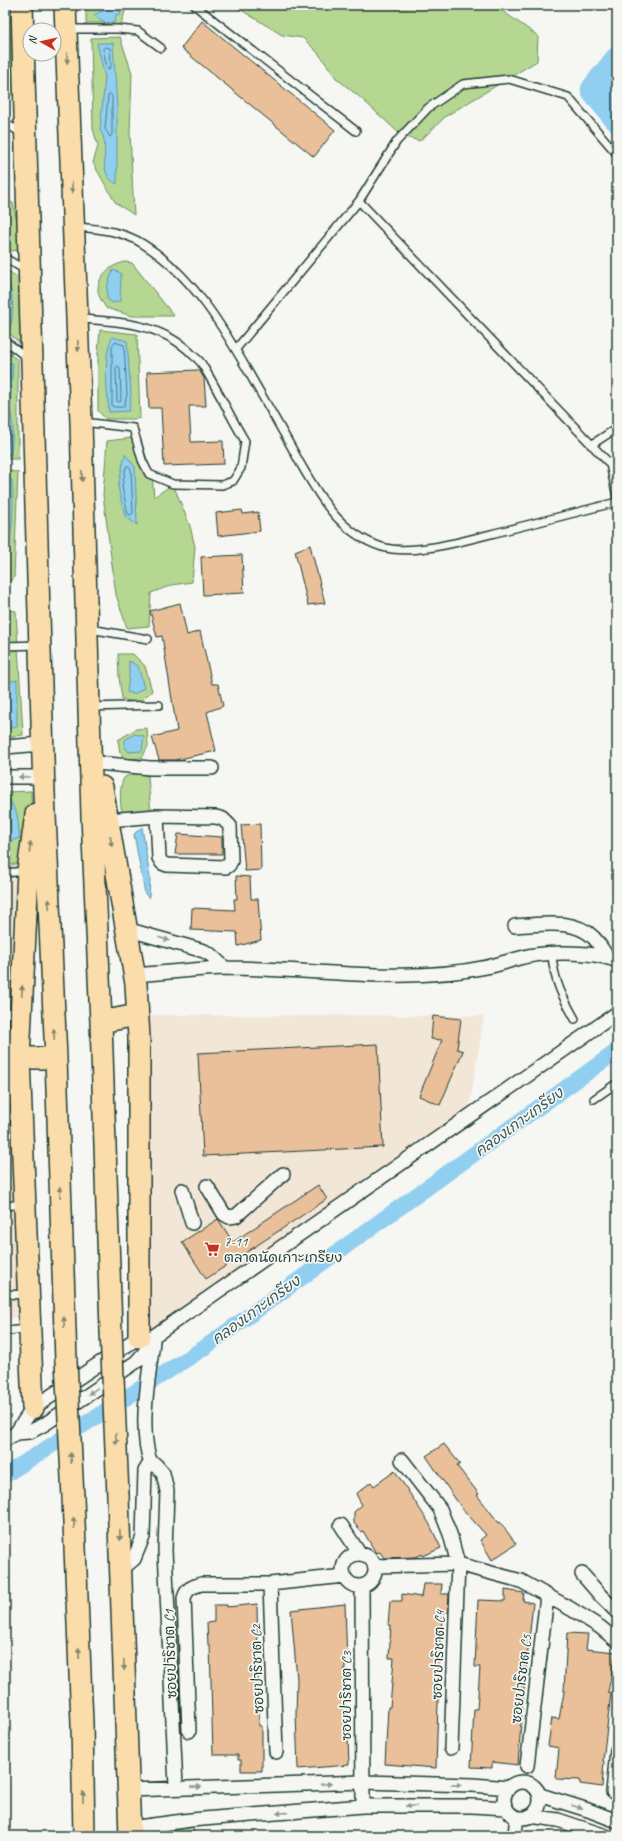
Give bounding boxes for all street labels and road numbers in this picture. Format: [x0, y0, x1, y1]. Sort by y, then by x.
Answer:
street label: ซอยปาริชาต C1 [160, 1608, 181, 1699]
street label: ซอยปาริชาต C4 [428, 1608, 449, 1700]
street label: ซอยปาริชาต C2 [247, 1622, 268, 1714]
street label: ซอยปาริชาต C5 [508, 1633, 535, 1724]
street label: ซอยปาริชาต C3 [338, 1650, 355, 1741]

